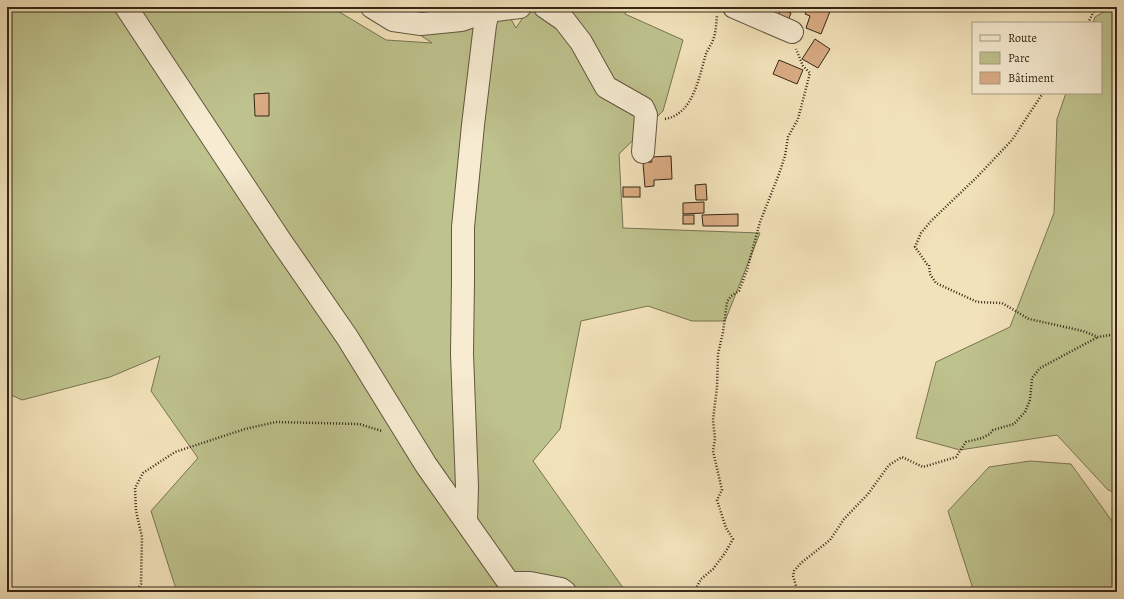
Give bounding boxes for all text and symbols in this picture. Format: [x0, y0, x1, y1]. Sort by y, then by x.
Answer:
legend [972, 22, 1102, 94]
text: Route [1008, 30, 1037, 46]
text: Parc [1008, 50, 1030, 66]
text: Bâtiment [1008, 70, 1054, 86]

